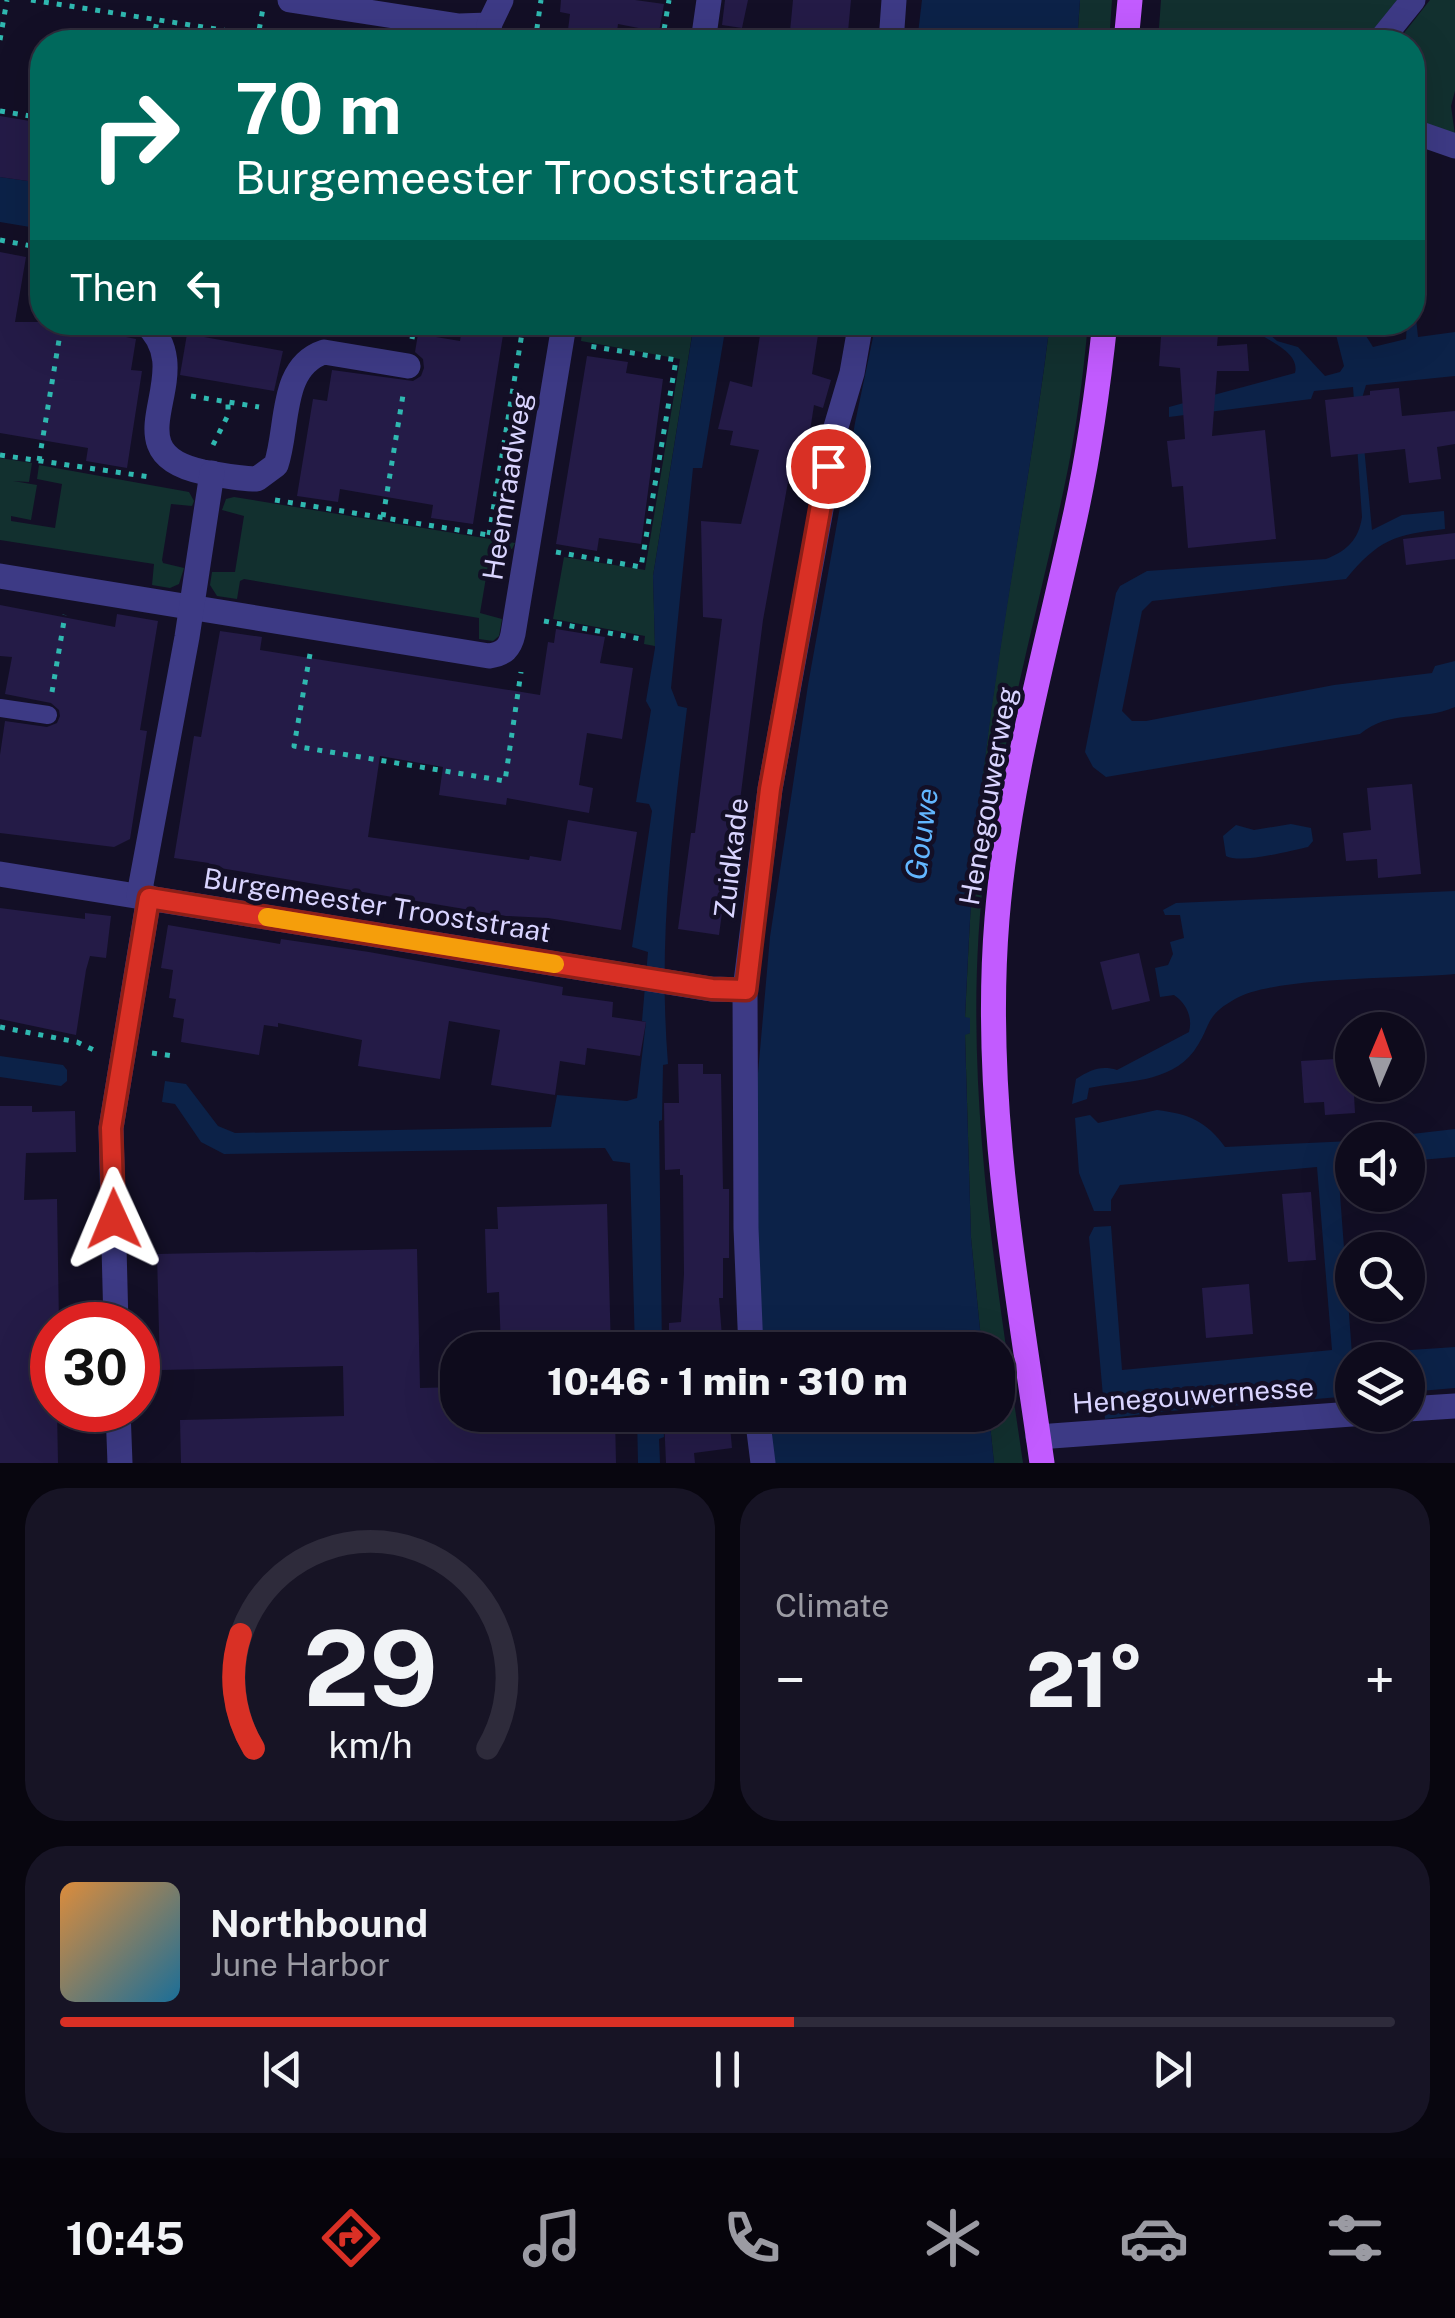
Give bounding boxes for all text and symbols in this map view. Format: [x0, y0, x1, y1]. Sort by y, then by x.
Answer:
text: 70 m [235, 67, 402, 150]
icon: right [70, 70, 200, 200]
text: Burgemeester Trooststraat [235, 151, 800, 204]
icon: left [178, 260, 233, 315]
text: Then [70, 265, 158, 310]
street label: Heemraadweg [475, 390, 538, 582]
pin [786, 424, 871, 509]
icon: arrive [801, 439, 856, 494]
street label: Henegouwerweg [952, 684, 1023, 908]
water label: Gouwe [897, 786, 945, 882]
street label: Zuidkade [707, 796, 754, 920]
street label: Burgemeester Trooststraat [201, 861, 553, 948]
north arrow [1335, 1012, 1425, 1102]
map controls [1335, 1012, 1425, 1432]
button: sound [1335, 1122, 1425, 1212]
position arrow [62, 1167, 166, 1271]
button: search [1335, 1232, 1425, 1322]
speed limit sign: 30 [30, 1302, 160, 1432]
button: layers [1335, 1342, 1425, 1432]
text: 10:46 · 1 min · 310 m [547, 1359, 908, 1404]
street label: Henegouwernesse [1071, 1370, 1315, 1419]
text: Climate [775, 1587, 889, 1624]
text: 29 [303, 1607, 437, 1729]
text: 21° [1026, 1636, 1144, 1724]
text: − [775, 1648, 806, 1712]
text: + [1365, 1648, 1395, 1712]
text: km/h [328, 1724, 412, 1766]
text: Northbound [210, 1901, 428, 1946]
text: June Harbor [210, 1946, 390, 1983]
icon: previous [255, 2042, 310, 2097]
icon: pause [700, 2042, 755, 2097]
icon: next [1145, 2042, 1200, 2097]
icon: directions [316, 2203, 386, 2273]
icon: music [517, 2203, 587, 2273]
icon: phone [717, 2203, 787, 2273]
icon: climate [918, 2203, 988, 2273]
icon: car [1119, 2203, 1189, 2273]
icon: filters [1320, 2203, 1390, 2273]
text: 10:45 [65, 2212, 185, 2265]

